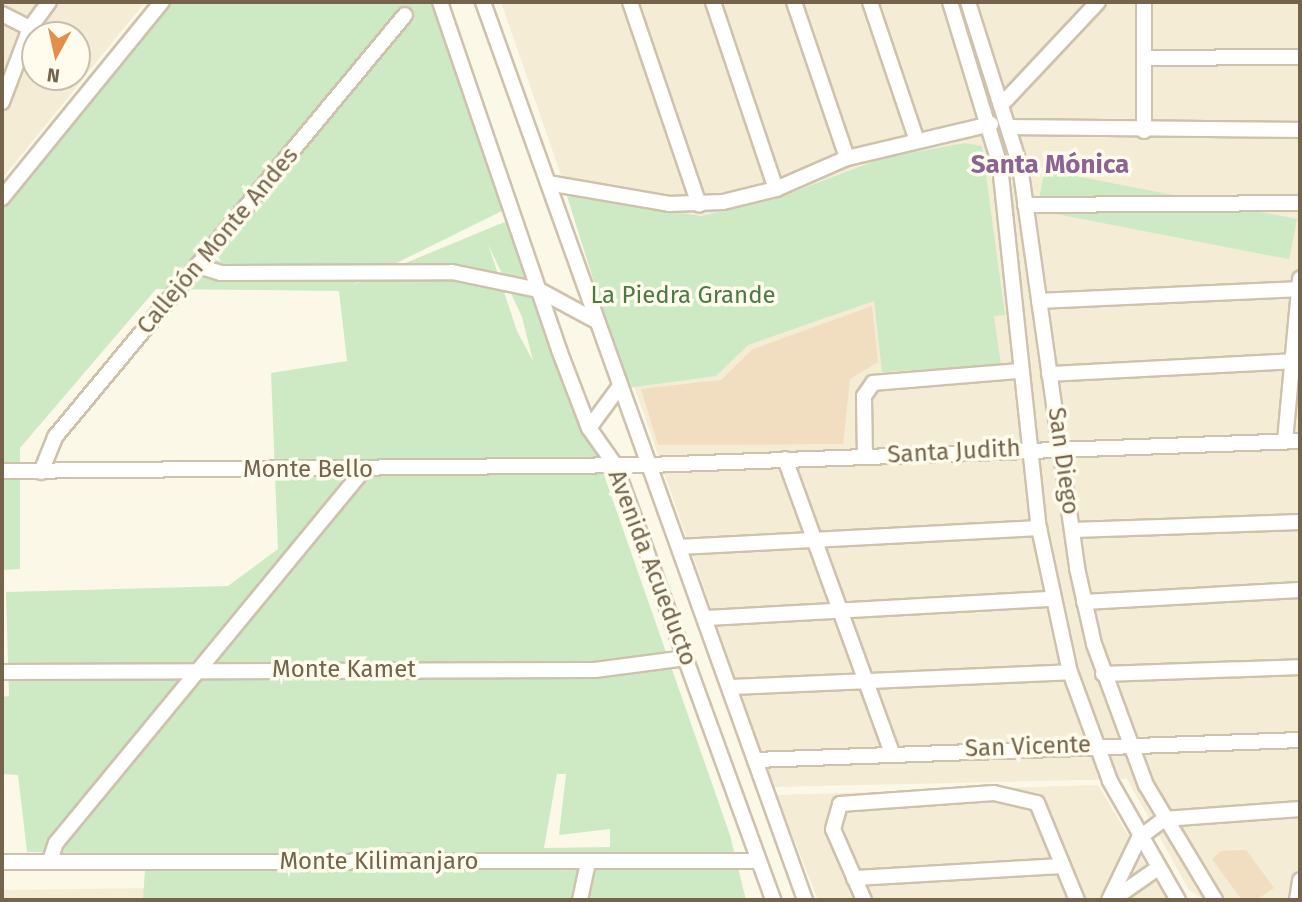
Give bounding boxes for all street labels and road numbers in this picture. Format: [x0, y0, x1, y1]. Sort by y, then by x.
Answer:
street label: Callejón Monte Andes [131, 142, 305, 340]
street label: San Diego [1041, 406, 1085, 516]
street label: Santa Judith [887, 434, 1021, 470]
street label: Monte Bello [243, 456, 373, 484]
street label: Avenida Acueducto [601, 466, 703, 670]
street label: Monte Kamet [272, 656, 416, 684]
street label: San Vicente [964, 730, 1092, 764]
street label: Monte Kilimanjaro [279, 848, 479, 876]

